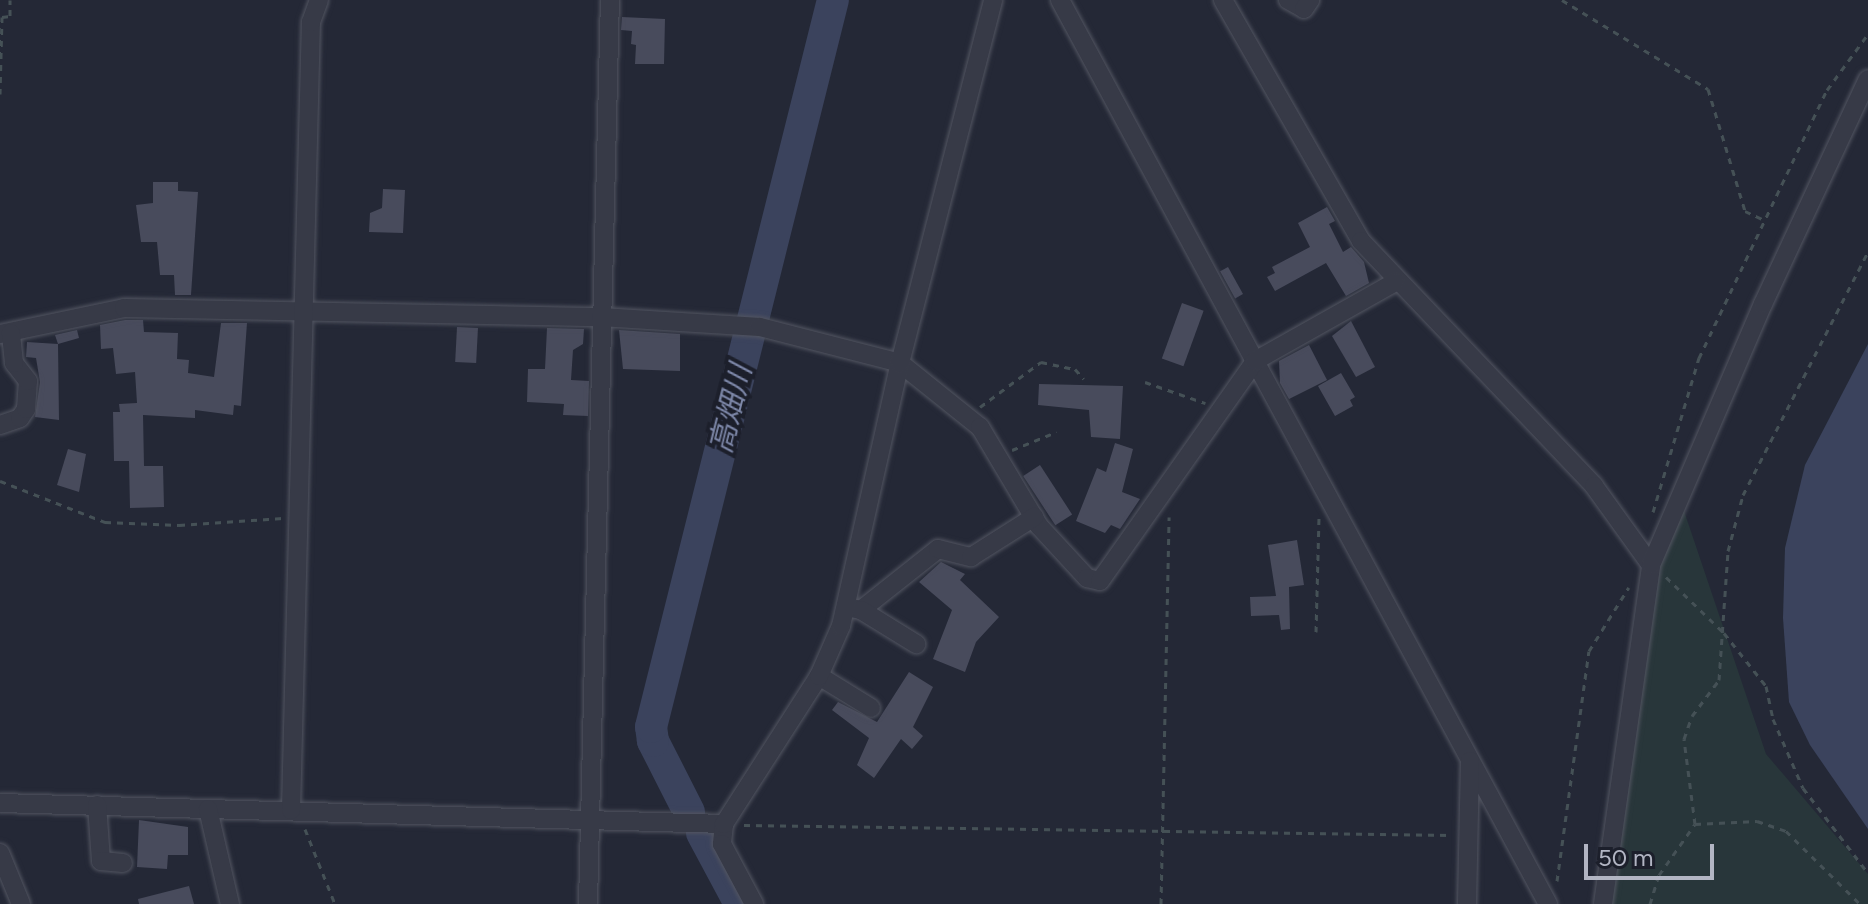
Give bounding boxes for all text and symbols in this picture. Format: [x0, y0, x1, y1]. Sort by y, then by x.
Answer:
water label: 高畑川 [703, 361, 759, 457]
scale bar [1588, 828, 1718, 878]
text: 50 m [1598, 843, 1654, 872]

